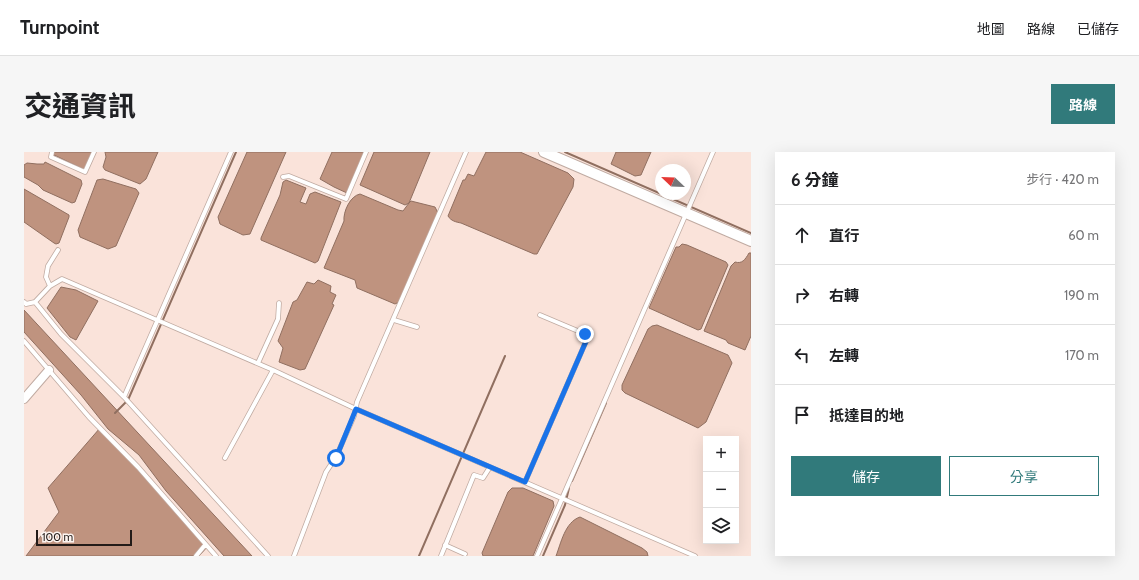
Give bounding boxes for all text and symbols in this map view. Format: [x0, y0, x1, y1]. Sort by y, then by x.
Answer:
text: Turnpoint [20, 16, 99, 39]
text: 地圖 [977, 20, 1005, 38]
text: 路線 [1027, 20, 1055, 38]
text: 已儲存 [1077, 20, 1119, 38]
button: 路線 [1051, 84, 1115, 124]
text: 交通資訊 [24, 89, 136, 123]
north arrow [655, 164, 691, 200]
text: 6 分鐘 [791, 170, 838, 190]
text: 步行 · 420 m [1026, 171, 1099, 187]
icon: ahead [791, 224, 813, 246]
text: 直行 [829, 227, 859, 245]
text: 60 m [1068, 227, 1099, 243]
icon: right [791, 284, 813, 306]
text: 右轉 [829, 287, 859, 305]
text: 190 m [1064, 287, 1099, 303]
route end [576, 325, 594, 343]
icon: left [791, 344, 813, 366]
text: 左轉 [829, 347, 859, 365]
text: 170 m [1065, 347, 1099, 363]
icon: arrive [791, 404, 813, 426]
text: 抵達目的地 [829, 407, 904, 425]
map controls [703, 436, 739, 544]
button: + [703, 436, 739, 472]
route start [327, 449, 345, 467]
button: 儲存 [791, 456, 941, 496]
button: 分享 [949, 456, 1099, 496]
button: − [703, 472, 739, 508]
button: layers [703, 508, 739, 544]
scale bar [36, 528, 132, 547]
text: 100 m [42, 530, 73, 544]

